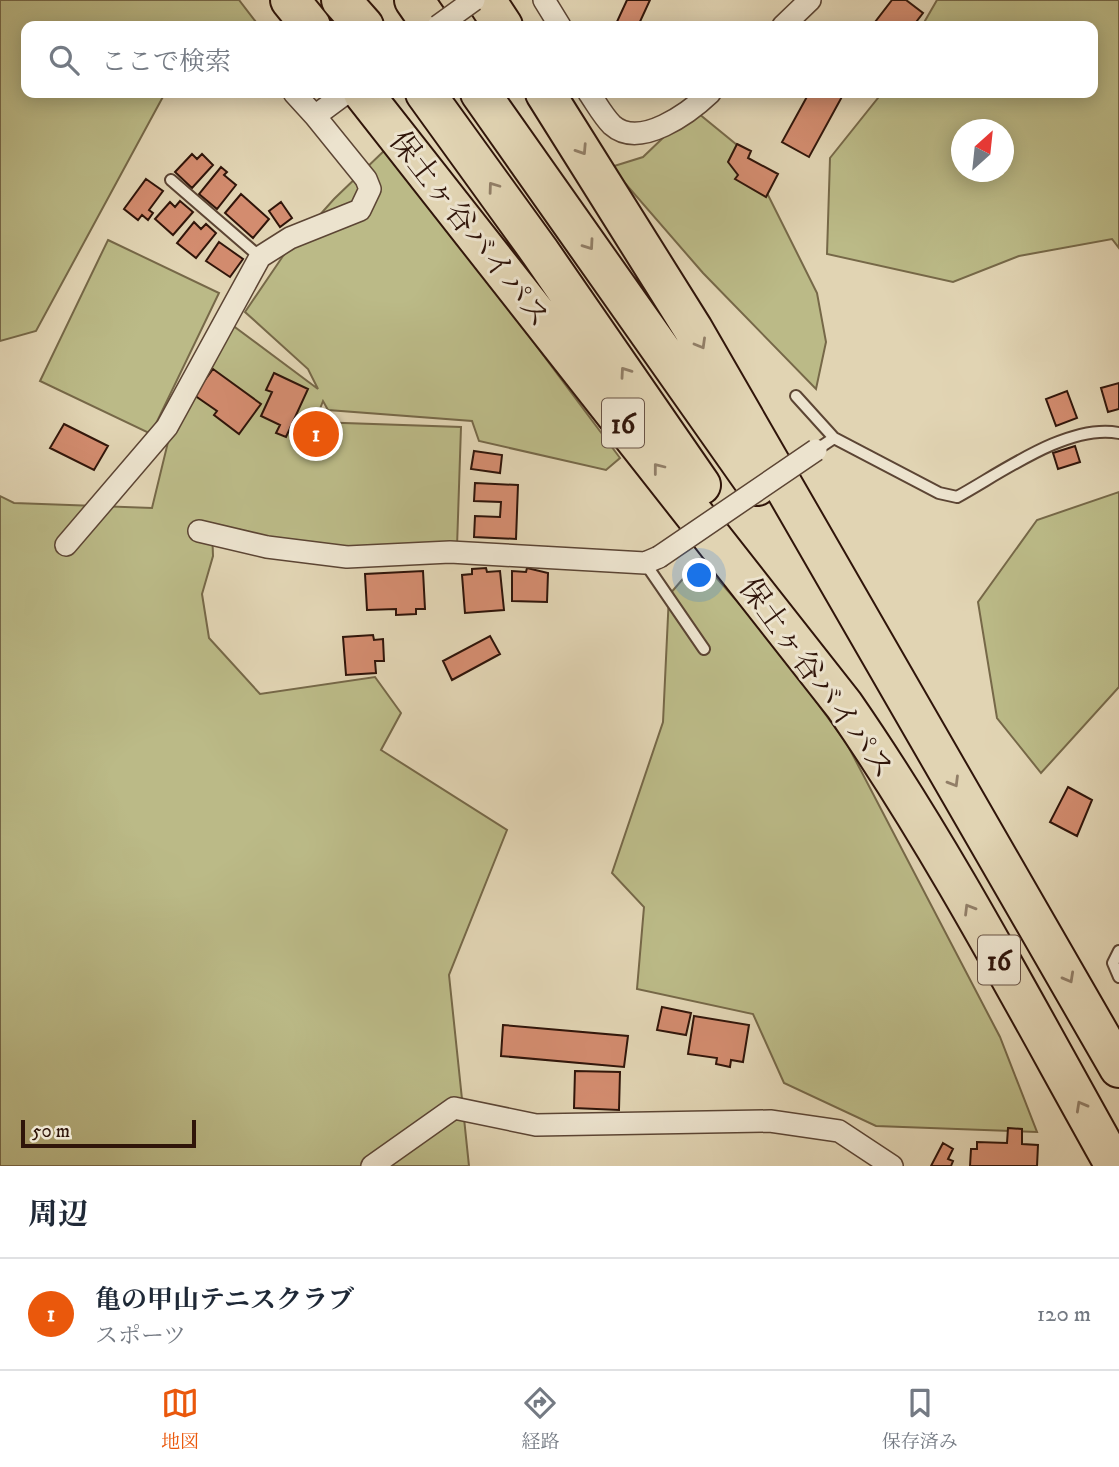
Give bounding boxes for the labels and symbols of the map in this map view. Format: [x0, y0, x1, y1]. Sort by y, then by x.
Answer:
north arrow [951, 119, 1014, 182]
street label: 保土ヶ谷バイパス [381, 124, 557, 336]
one-way arrow [573, 143, 586, 156]
one-way arrow [489, 182, 501, 195]
one-way arrow [581, 237, 593, 250]
one-way arrow [693, 337, 706, 349]
one-way arrow [621, 367, 633, 380]
road number: 16 [602, 398, 644, 448]
pin: 1 [293, 408, 339, 460]
one-way arrow [654, 464, 667, 476]
your location [682, 558, 716, 592]
street label: 保土ヶ谷バイパス [730, 571, 901, 787]
one-way arrow [946, 774, 959, 787]
one-way arrow [964, 903, 977, 916]
road number: 16 [978, 936, 1020, 984]
one-way arrow [1061, 971, 1074, 984]
one-way arrow [1076, 1101, 1089, 1114]
scale bar [21, 1117, 196, 1149]

